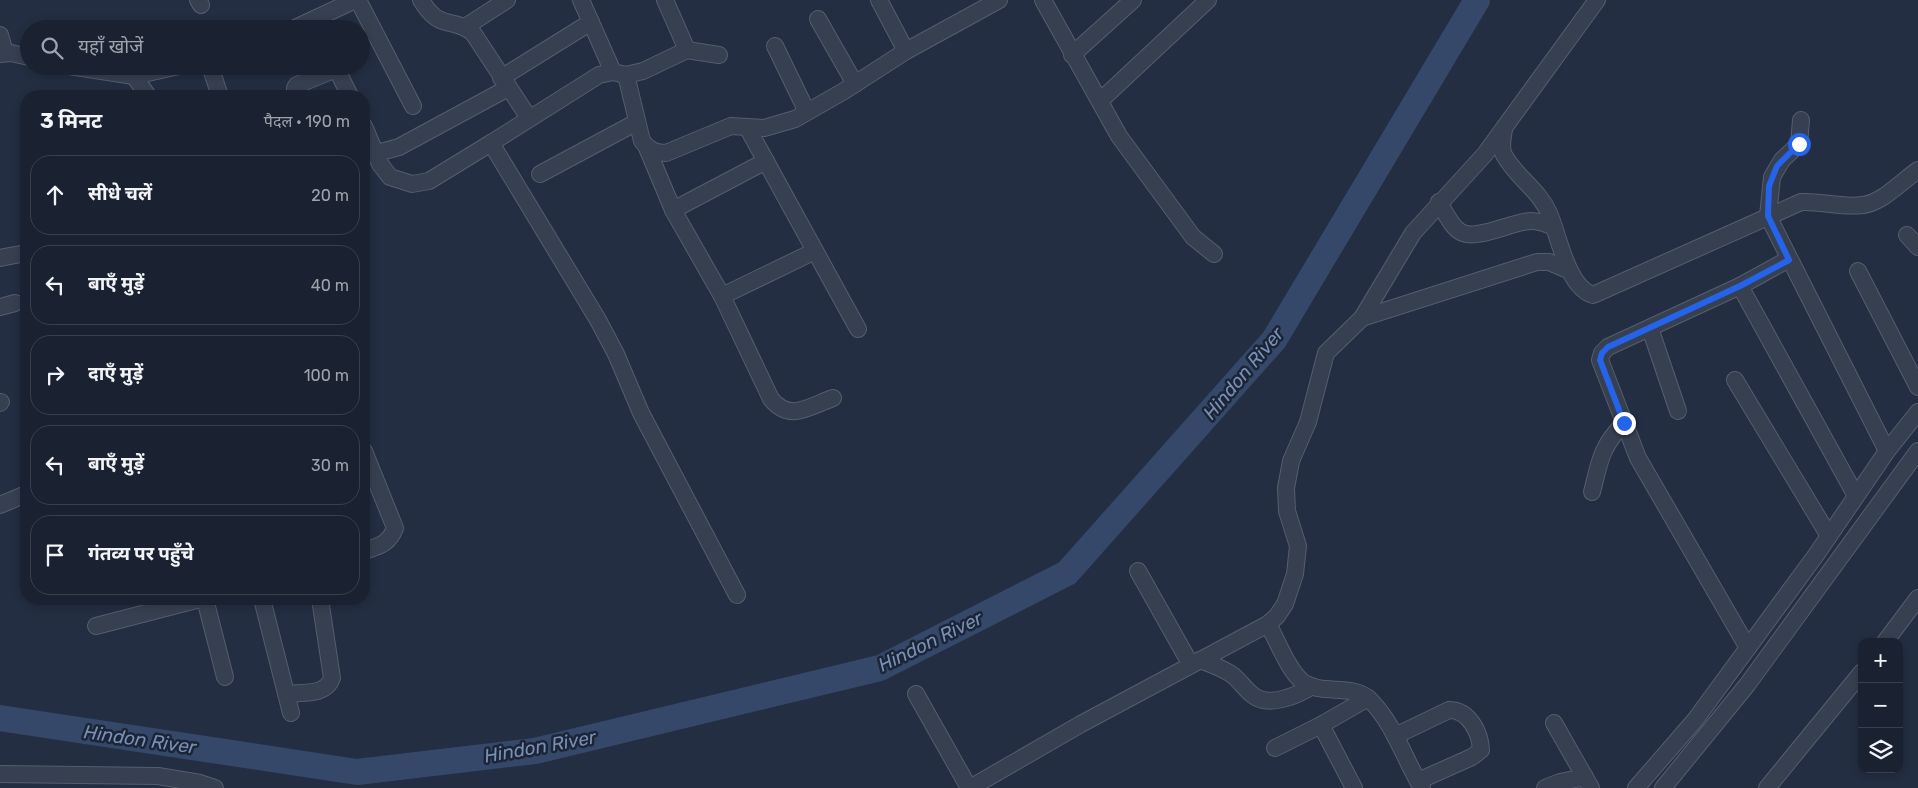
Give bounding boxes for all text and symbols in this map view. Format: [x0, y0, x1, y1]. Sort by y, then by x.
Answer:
search box [20, 20, 370, 75]
icon: search [38, 34, 66, 62]
text: यहाँ खोजें [78, 35, 143, 58]
text: 3 मिनट [40, 108, 102, 133]
text: पैदल · 190 m [264, 112, 350, 131]
route start [1788, 133, 1811, 156]
icon: ahead [41, 181, 69, 209]
text: सीधे चलें [88, 182, 152, 205]
text: 20 m [311, 186, 349, 205]
icon: left [41, 271, 69, 299]
text: बाएँ मुड़ें [88, 272, 144, 295]
text: 40 m [311, 276, 349, 295]
water label: Hindon River [1198, 322, 1289, 424]
icon: right [41, 361, 69, 389]
text: दाएँ मुड़ें [88, 362, 143, 385]
text: 100 m [304, 366, 349, 385]
route end [1613, 412, 1636, 435]
icon: left [41, 451, 69, 479]
text: बाएँ मुड़ें [88, 452, 144, 475]
text: 30 m [311, 456, 349, 475]
icon: arrive [41, 541, 69, 569]
text: गंतव्य पर पहुँचे [88, 542, 194, 565]
water label: Hindon River [874, 606, 987, 677]
map controls [1858, 638, 1903, 773]
button: + [1858, 638, 1903, 683]
button: − [1858, 683, 1903, 728]
water label: Hindon River [82, 720, 198, 759]
water label: Hindon River [482, 725, 599, 768]
button: layers [1858, 728, 1903, 773]

